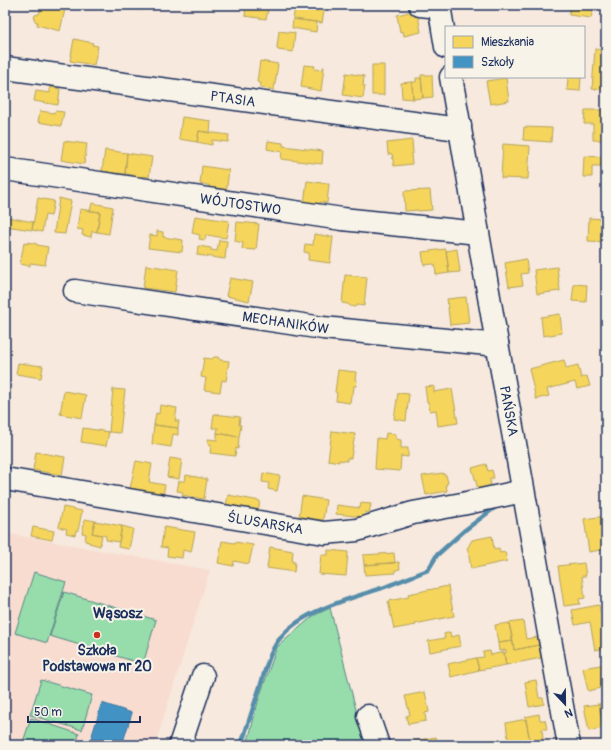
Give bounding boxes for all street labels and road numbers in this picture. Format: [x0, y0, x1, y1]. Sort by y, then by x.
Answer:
street label: PTASIA [209, 88, 257, 111]
street label: WÓJTOSTWO [199, 190, 282, 219]
street label: MECHANIKÓW [241, 308, 330, 338]
street label: PAŃSKA [496, 385, 522, 438]
street label: ŚLUSARSKA [226, 508, 304, 538]

